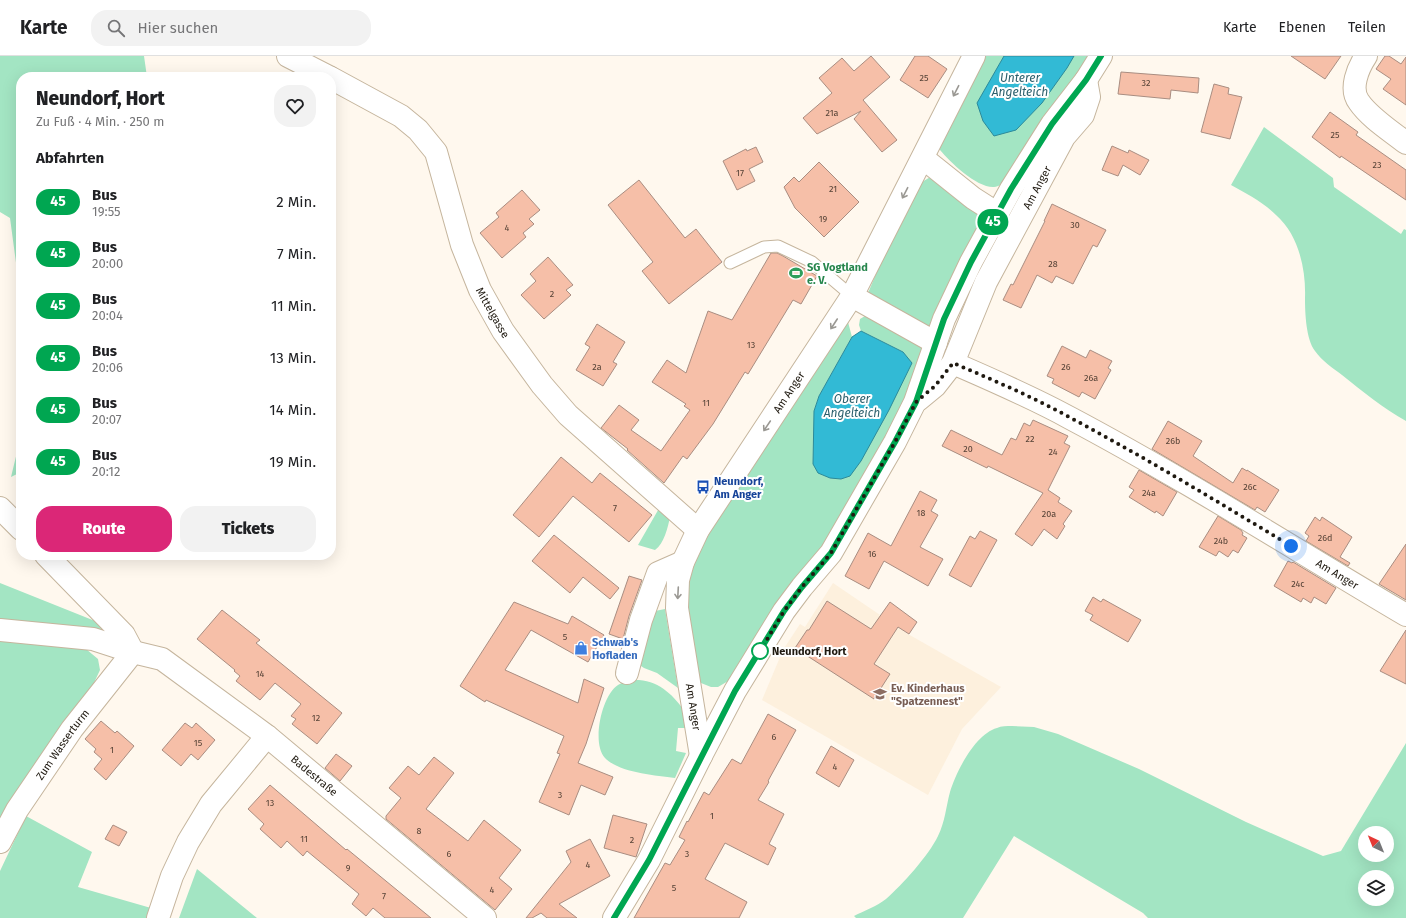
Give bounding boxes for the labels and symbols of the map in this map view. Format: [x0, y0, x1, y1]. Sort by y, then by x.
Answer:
water label: Unterer Angelteich [991, 71, 1048, 99]
house number: 25 [920, 73, 929, 83]
house number: 32 [1142, 78, 1150, 88]
one-way arrow [951, 84, 959, 96]
house number: 21a [825, 108, 839, 118]
house number: 25 [1331, 130, 1340, 140]
house number: 23 [1373, 160, 1381, 170]
street label: Am Anger [1020, 163, 1054, 211]
house number: 17 [736, 168, 744, 178]
house number: 21 [829, 184, 837, 194]
one-way arrow [901, 186, 908, 198]
line badge: 45 [975, 209, 1011, 235]
house number: 19 [819, 214, 828, 224]
house number: 30 [1070, 220, 1080, 230]
house number: 4 [505, 223, 510, 233]
house number: 28 [1048, 259, 1058, 269]
place label: SG Vogtland e. V. [807, 261, 868, 287]
sports icon: SG Vogtland e. V. [788, 265, 804, 281]
street label: Mittelgasse [473, 285, 512, 340]
house number: 2 [550, 289, 554, 299]
one-way arrow [830, 318, 838, 329]
house number: 13 [747, 340, 755, 350]
house number: 2a [592, 362, 602, 372]
house number: 26 [1061, 362, 1071, 372]
street label: Am Anger [770, 368, 808, 415]
house number: 26a [1084, 373, 1098, 383]
water label: Oberer Angelteich [823, 392, 880, 420]
house number: 11 [702, 398, 710, 408]
one-way arrow [762, 420, 770, 432]
house number: 22 [1026, 434, 1034, 444]
house number: 26b [1166, 436, 1180, 446]
house number: 20 [963, 444, 973, 454]
house number: 24 [1048, 447, 1058, 457]
place label: Neundorf, Am Anger [713, 475, 764, 501]
bus stop icon: Neundorf, Am Anger [695, 479, 711, 495]
house number: 26c [1243, 482, 1257, 492]
house number: 24a [1142, 488, 1156, 498]
house number: 7 [613, 503, 617, 513]
house number: 18 [917, 508, 925, 518]
house number: 20a [1042, 509, 1056, 519]
house number: 26d [1318, 533, 1332, 543]
house number: 24b [1214, 536, 1228, 546]
your location [1281, 536, 1301, 556]
house number: 16 [868, 549, 877, 559]
street label: Am Anger [1314, 556, 1362, 592]
house number: 24c [1291, 579, 1305, 589]
one-way arrow [674, 586, 681, 599]
house number: 5 [563, 632, 568, 642]
place label: Schwab's Hofladen [592, 636, 639, 662]
shop icon: Schwab's Hofladen [573, 640, 589, 656]
marker: Neundorf, Hort [751, 642, 769, 660]
place label: Neundorf, Hort [772, 645, 847, 658]
house number: 14 [256, 669, 265, 679]
place label: Ev. Kinderhaus "Spatzennest" [891, 682, 965, 708]
street label: Am Anger [683, 683, 703, 732]
school or university icon: Ev. Kinderhaus "Spatzennest" [872, 686, 888, 702]
street label: Zum Wasserturm [33, 706, 92, 782]
house number: 12 [312, 713, 320, 723]
house number: 6 [772, 732, 777, 742]
house number: 15 [194, 738, 203, 748]
house number: 1 [110, 745, 114, 755]
street label: Badestraße [288, 752, 340, 799]
house number: 4 [833, 762, 838, 772]
house number: 3 [558, 790, 562, 800]
house number: 13 [266, 798, 274, 808]
house number: 1 [710, 811, 714, 821]
house number: 8 [417, 826, 422, 836]
north arrow [1358, 826, 1394, 862]
house number: 11 [300, 834, 308, 844]
house number: 2 [630, 835, 634, 845]
house number: 6 [447, 849, 452, 859]
house number: 3 [685, 849, 689, 859]
house number: 4 [586, 860, 591, 870]
house number: 9 [346, 863, 351, 873]
house number: 5 [672, 883, 677, 893]
house number: 4 [490, 885, 495, 895]
house number: 7 [382, 891, 386, 901]

